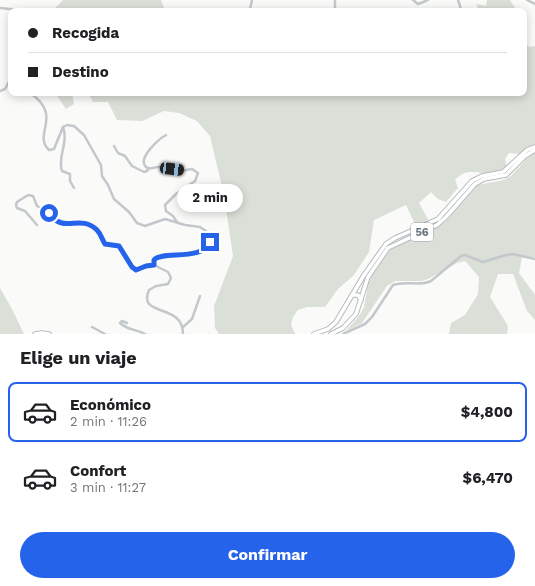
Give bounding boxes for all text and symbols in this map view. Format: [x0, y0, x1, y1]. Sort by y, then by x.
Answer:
text: Recogida [52, 24, 119, 42]
text: Destino [52, 63, 109, 81]
car [159, 162, 185, 176]
callout: 2 min [177, 184, 243, 212]
text: 2 min [192, 190, 228, 205]
route start [40, 204, 58, 222]
road number: 56 [411, 223, 433, 241]
route end [201, 233, 219, 251]
text: Elige un viaje [20, 347, 137, 368]
icon: car [22, 394, 58, 430]
text: Económico [70, 396, 151, 414]
text: $4,800 [461, 403, 513, 421]
text: 2 min · 11:26 [70, 414, 147, 429]
icon: car [22, 460, 58, 496]
text: Confort [70, 462, 126, 480]
text: $6,470 [463, 469, 513, 487]
text: 3 min · 11:27 [70, 480, 146, 495]
button: Confirmar [20, 532, 515, 578]

